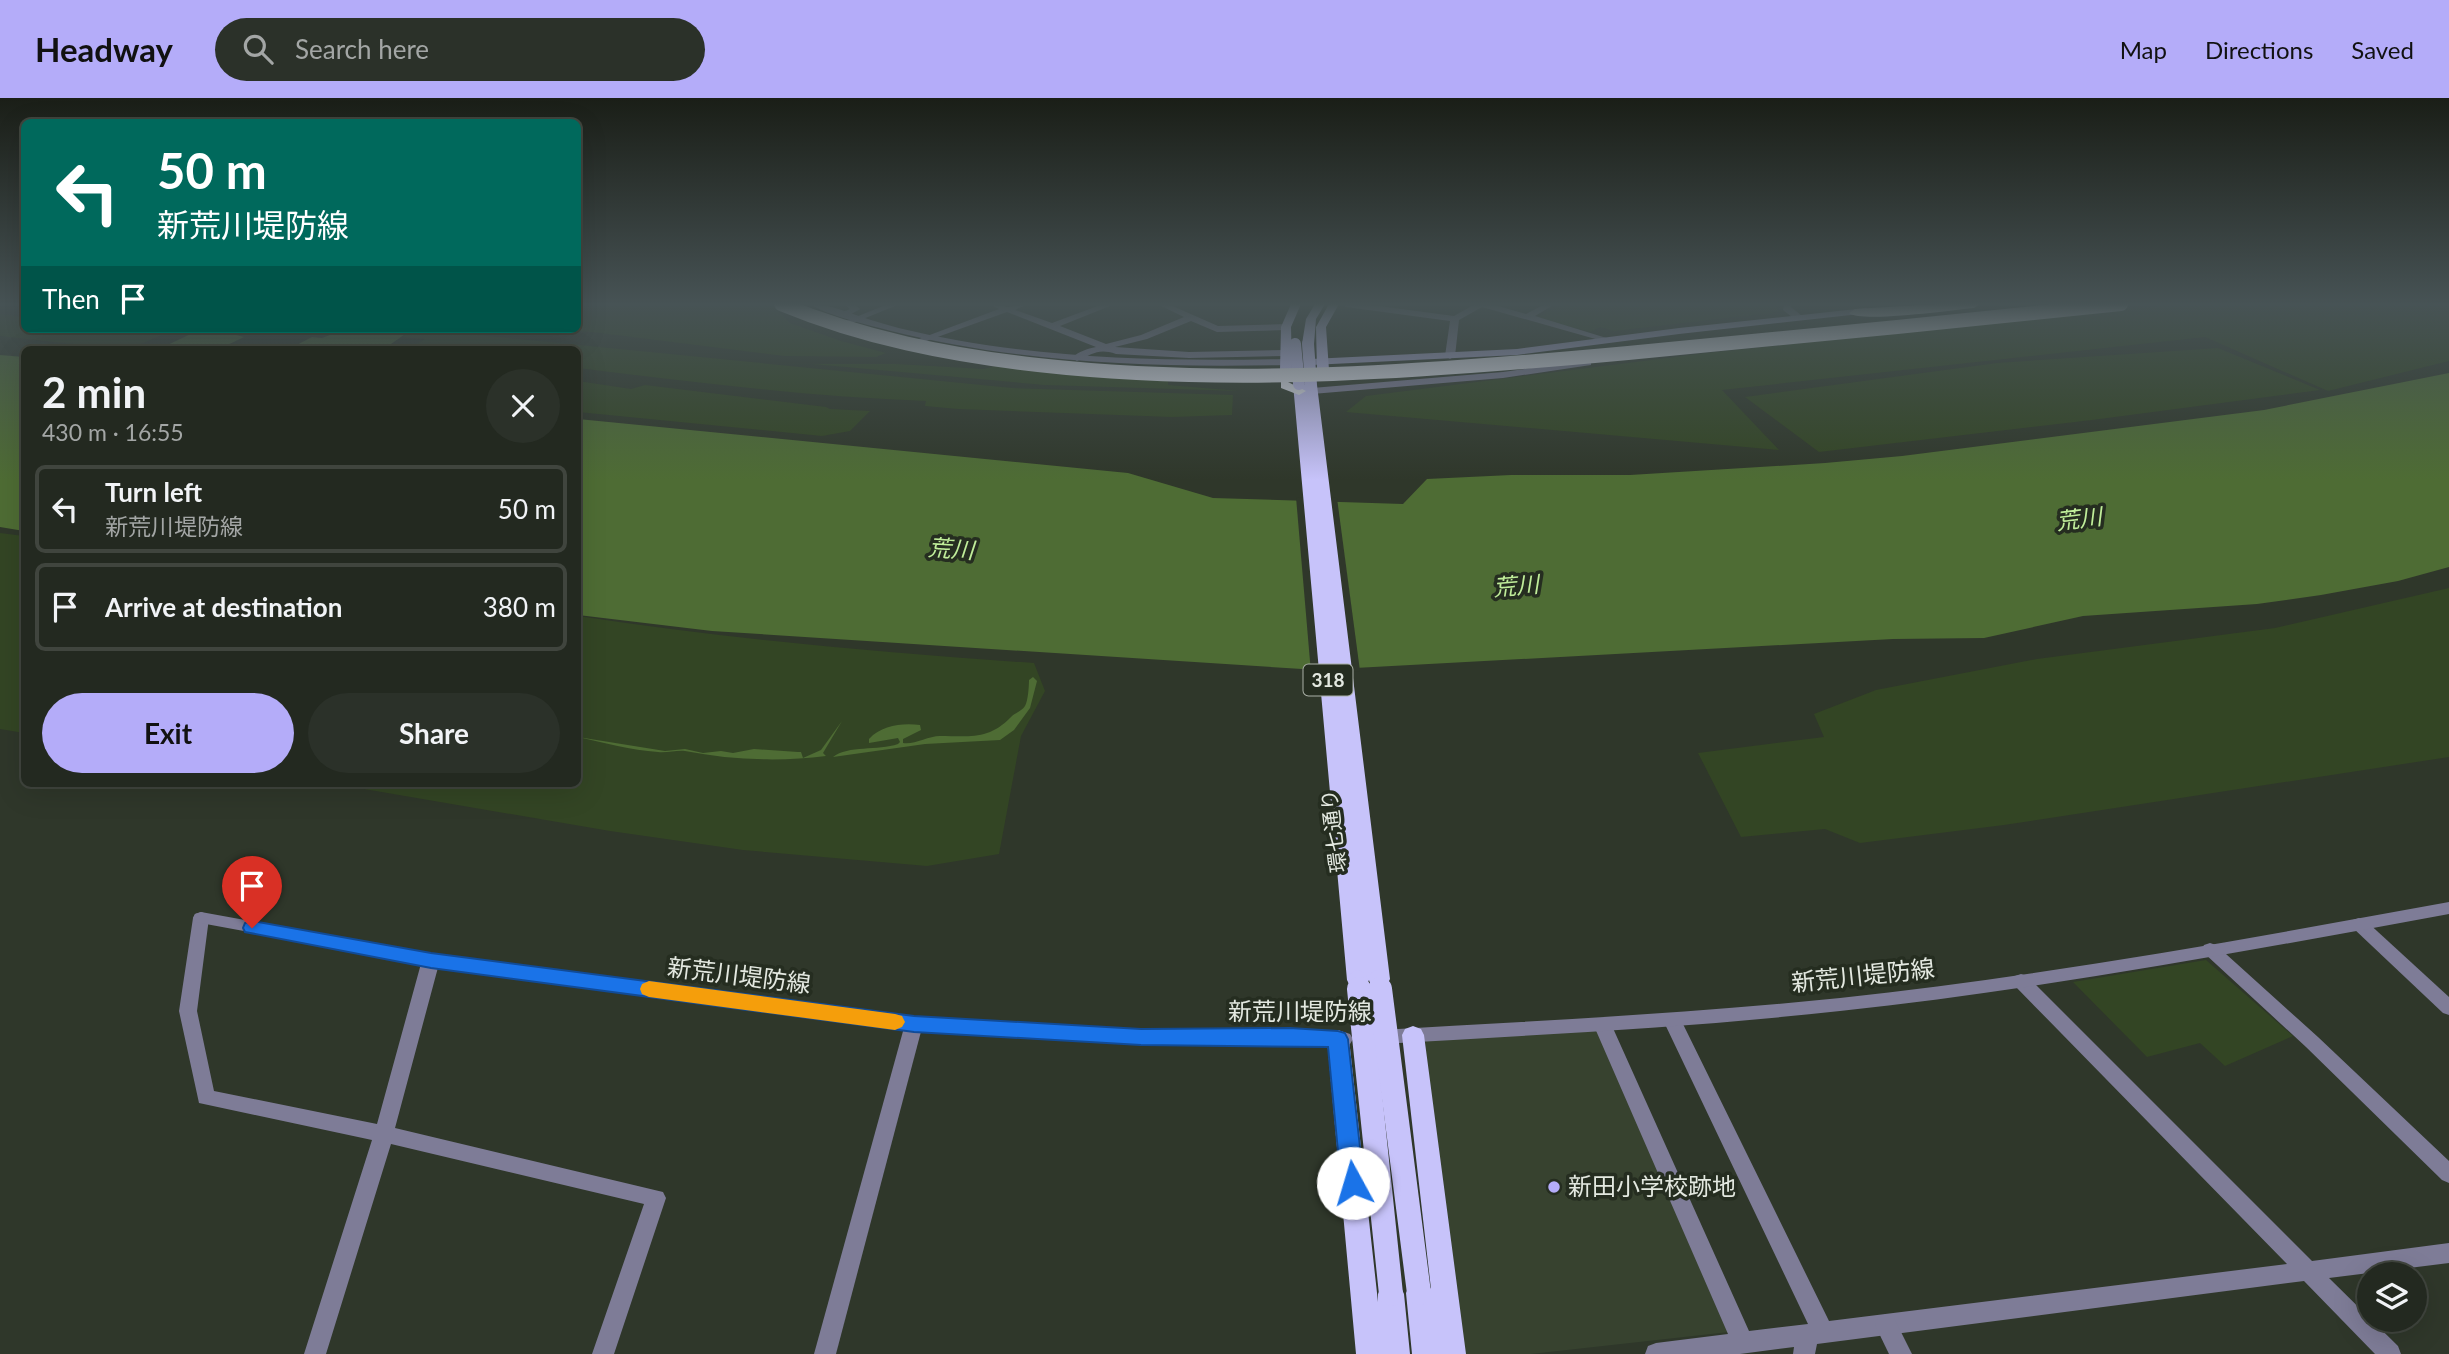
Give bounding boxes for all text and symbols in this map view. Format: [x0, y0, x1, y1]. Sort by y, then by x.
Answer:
search box [215, 18, 705, 81]
text: Headway [35, 29, 173, 69]
icon: search [239, 30, 277, 68]
text: Search here [295, 33, 429, 65]
text: Map [2120, 35, 2167, 64]
text: Directions [2205, 35, 2313, 64]
text: Saved [2351, 35, 2414, 64]
text: 50 m [157, 141, 267, 199]
icon: left [42, 147, 133, 238]
text: 新荒川堤防線 [157, 205, 349, 244]
icon: arrive [114, 280, 152, 318]
text: Then [42, 283, 100, 315]
text: 2 min [42, 367, 146, 417]
button: close [486, 369, 560, 443]
text: 430 m · 16:55 [42, 418, 184, 446]
text: Turn left [105, 476, 202, 508]
icon: left [46, 490, 84, 528]
text: 50 m [498, 493, 556, 525]
water label: 荒川 [2054, 501, 2106, 535]
text: 新荒川堤防線 [105, 512, 243, 540]
water label: 荒川 [927, 532, 978, 564]
water label: 荒川 [1492, 569, 1543, 601]
icon: arrive [46, 588, 84, 626]
text: Arrive at destination [105, 591, 342, 623]
text: 380 m [483, 591, 556, 623]
road number: 318 [1304, 664, 1352, 695]
button: Exit [42, 693, 294, 773]
button: Share [308, 693, 560, 773]
street label: 環七通り [1315, 788, 1350, 874]
pin [222, 856, 282, 928]
icon: arrive [233, 867, 271, 905]
street label: 新荒川堤防線 [666, 951, 812, 998]
street label: 新荒川堤防線 [1790, 953, 1936, 996]
street label: 新荒川堤防線 [1228, 996, 1372, 1025]
position arrow [1316, 1146, 1390, 1220]
place label: 新田小学校跡地 [1568, 1171, 1736, 1200]
marker: 新田小学校跡地 [1546, 1179, 1562, 1195]
map controls [2357, 1262, 2427, 1332]
button: layers [2357, 1262, 2427, 1332]

